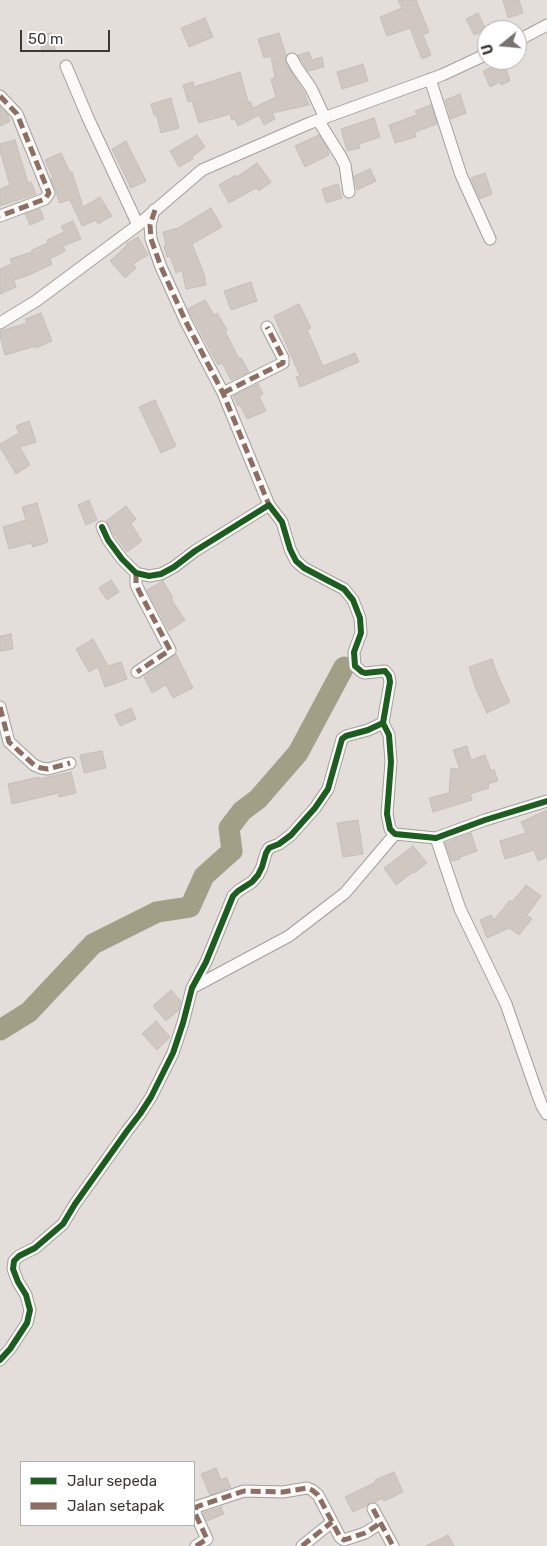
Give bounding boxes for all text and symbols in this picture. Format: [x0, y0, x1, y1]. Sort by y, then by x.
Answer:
scale bar [22, 20, 112, 52]
north arrow [477, 20, 527, 70]
text: 50 m [28, 30, 63, 48]
text: U [479, 42, 498, 57]
legend [20, 1461, 195, 1526]
text: Jalur sepeda [67, 1472, 157, 1490]
text: Jalan setapak [67, 1497, 165, 1515]

